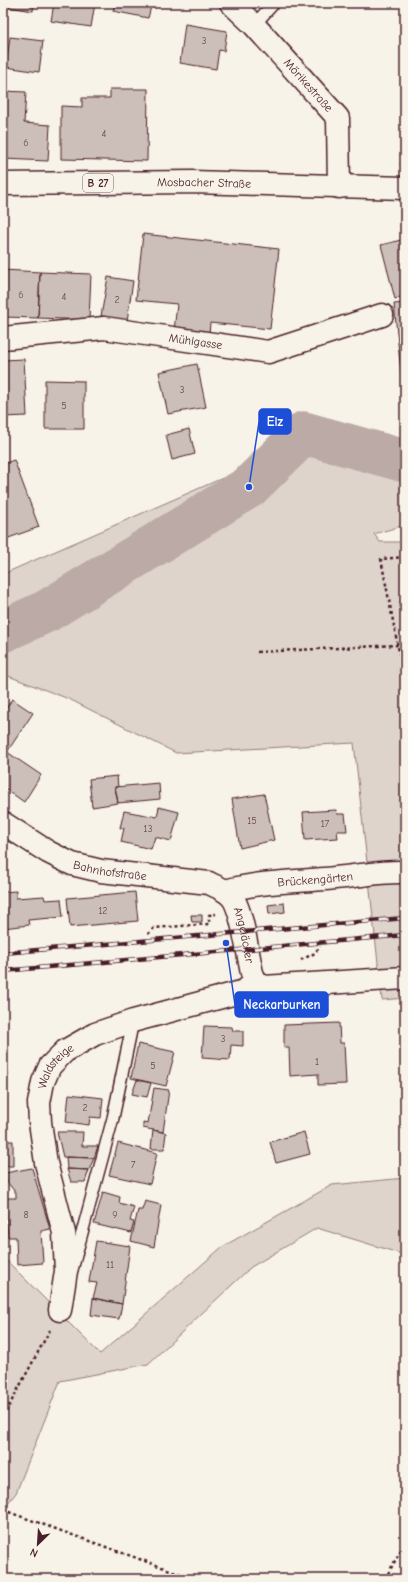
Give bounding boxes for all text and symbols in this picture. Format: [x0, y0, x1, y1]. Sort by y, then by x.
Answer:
house number: 3 [201, 35, 207, 47]
street label: Mörikestraße [281, 56, 336, 115]
house number: 4 [102, 128, 107, 140]
house number: 6 [23, 137, 29, 149]
road number: B 27 [83, 174, 113, 192]
street label: Mosbacher Straße [157, 175, 251, 191]
house number: 6 [18, 289, 24, 301]
house number: 4 [62, 291, 67, 303]
house number: 2 [114, 294, 120, 306]
street label: Mühlgasse [168, 331, 223, 352]
house number: 3 [179, 384, 185, 396]
house number: 5 [61, 400, 67, 412]
callout: Elz [259, 409, 291, 434]
text: Elz [267, 414, 284, 429]
house number: 15 [247, 815, 257, 827]
house number: 17 [321, 818, 330, 830]
house number: 13 [143, 823, 153, 835]
street label: Bahnhofstraße [72, 858, 147, 883]
street label: Brückengärten [277, 869, 354, 889]
house number: 12 [98, 905, 108, 917]
street label: Angeläcker [231, 905, 257, 964]
callout: Neckarburken [235, 992, 328, 1017]
text: Neckarburken [243, 997, 321, 1012]
house number: 3 [220, 1033, 226, 1045]
street label: Waldsteige [35, 1041, 76, 1090]
house number: 1 [315, 1056, 319, 1068]
house number: 5 [150, 1060, 156, 1072]
house number: 2 [82, 1102, 88, 1114]
house number: 7 [131, 1159, 136, 1171]
house number: 8 [23, 1209, 29, 1221]
house number: 9 [112, 1209, 118, 1221]
house number: 11 [106, 1259, 114, 1271]
north arrow [18, 1524, 58, 1564]
text: N [28, 1545, 40, 1560]

